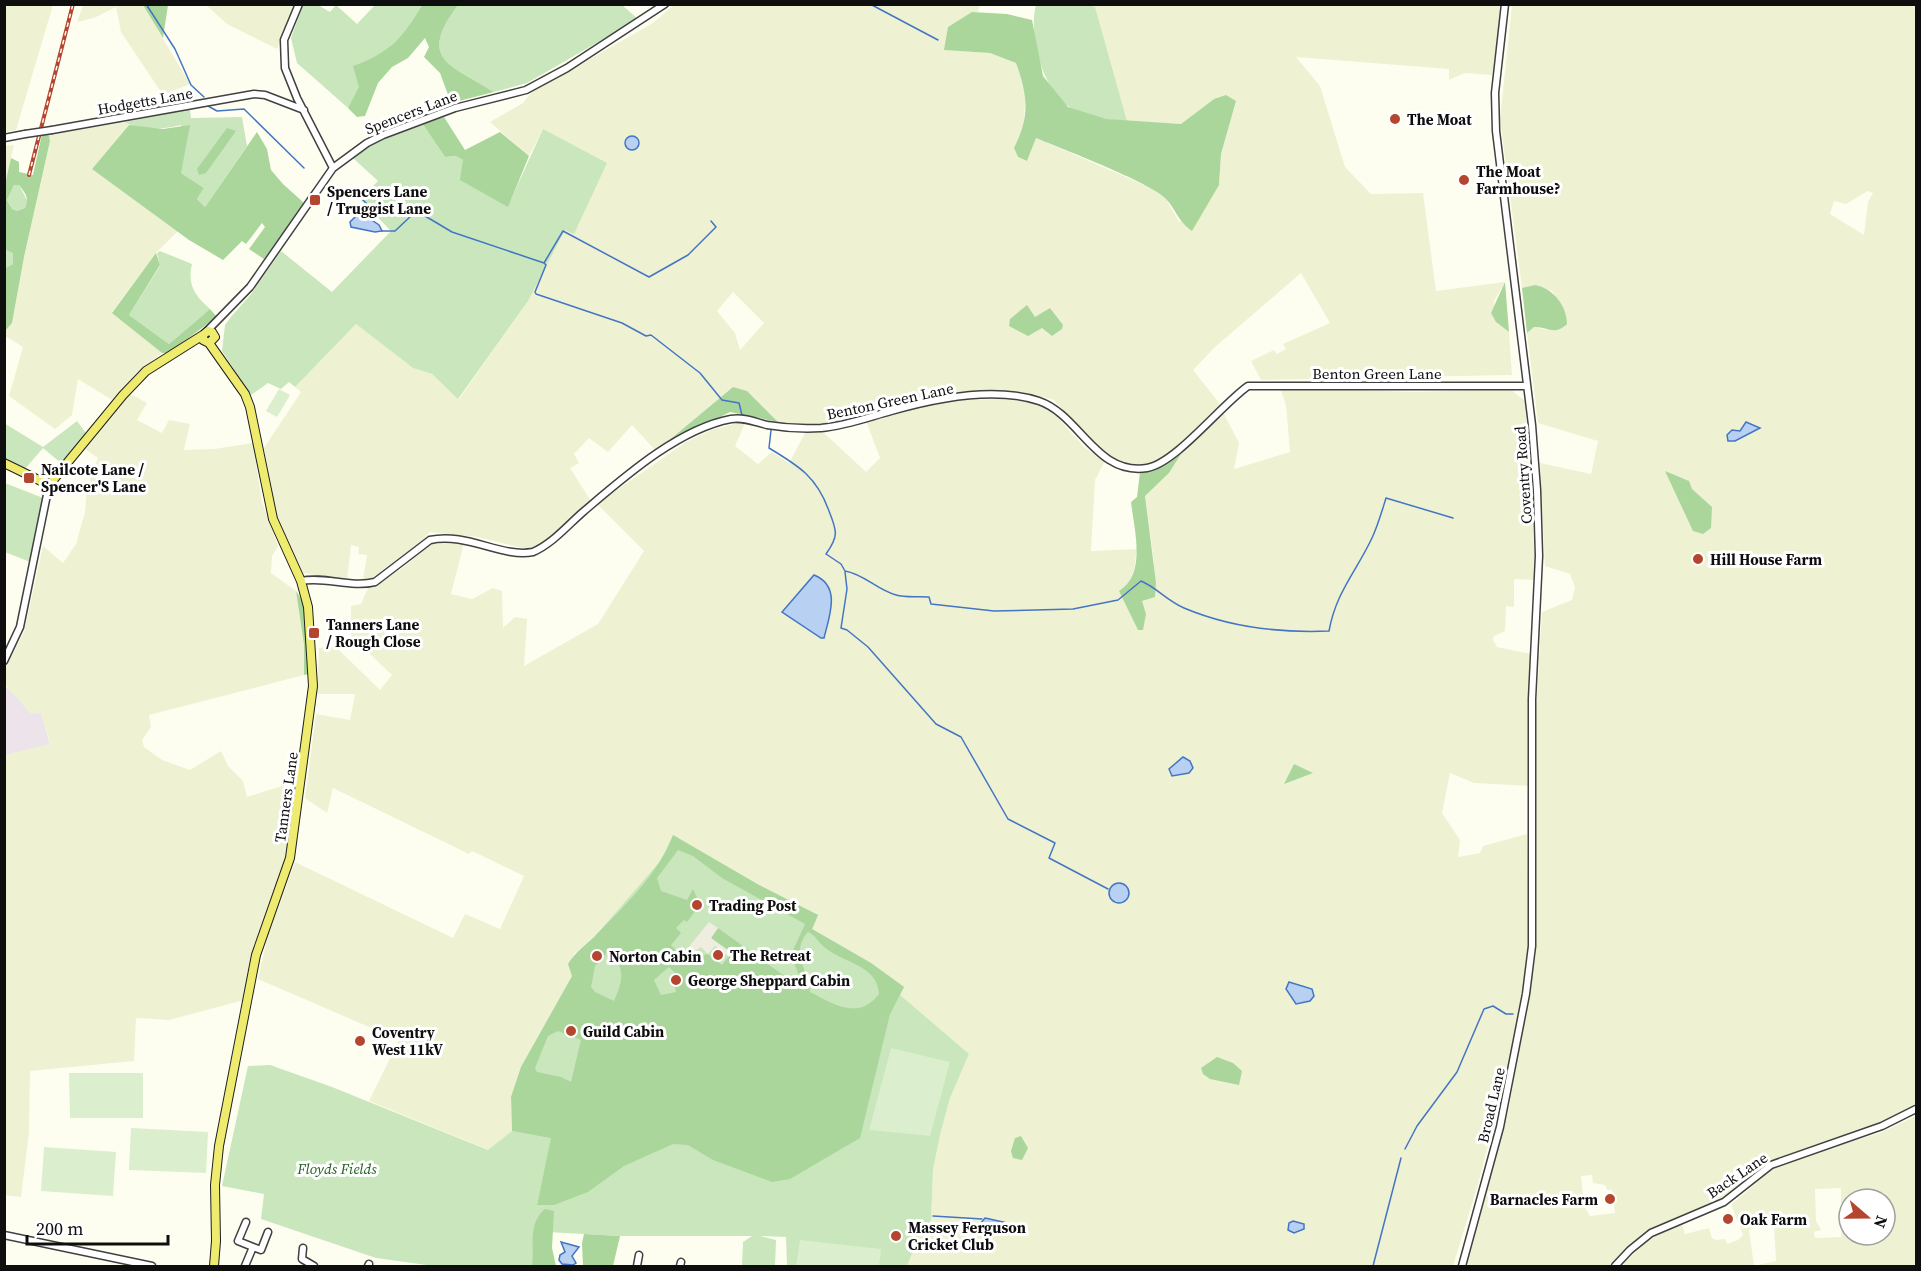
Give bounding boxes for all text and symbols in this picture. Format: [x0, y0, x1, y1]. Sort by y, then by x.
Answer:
street label: Hodgetts Lane [96, 82, 195, 120]
street label: Spencers Lane [362, 85, 461, 139]
place label: The Moat [1407, 109, 1472, 130]
marker: The Moat [1388, 112, 1402, 126]
place label: The Moat Farmhouse? [1476, 161, 1561, 199]
marker: The Moat Farmhouse? [1457, 173, 1471, 187]
place label: Spencers Lane / Truggist Lane [327, 181, 431, 219]
marker: Spencers Lane / Truggist Lane [308, 193, 322, 207]
street label: Benton Green Lane [1312, 363, 1442, 384]
street label: Benton Green Lane [825, 377, 956, 425]
street label: Coventry Road [1509, 425, 1537, 525]
place label: Nailcote Lane / Spencer'S Lane [41, 459, 146, 497]
marker: Nailcote Lane / Spencer'S Lane [22, 471, 36, 485]
place label: Hill House Farm [1710, 549, 1822, 570]
marker: Hill House Farm [1691, 552, 1705, 566]
place label: Tanners Lane / Rough Close [326, 614, 421, 652]
marker: Tanners Lane / Rough Close [307, 626, 321, 640]
street label: Tanners Lane [269, 750, 303, 844]
place label: Trading Post [709, 895, 797, 916]
marker: Trading Post [690, 898, 704, 912]
place label: The Retreat [730, 945, 811, 966]
place label: Norton Cabin [609, 946, 702, 967]
marker: The Retreat [711, 948, 725, 962]
marker: Norton Cabin [590, 949, 604, 963]
place label: George Sheppard Cabin [688, 970, 850, 991]
marker: George Sheppard Cabin [669, 973, 683, 987]
place label: Guild Cabin [583, 1021, 664, 1042]
place label: Coventry West 11kV [372, 1022, 443, 1060]
marker: Guild Cabin [564, 1024, 578, 1038]
marker: Coventry West 11kV [353, 1034, 367, 1048]
street label: Broad Lane [1472, 1065, 1510, 1145]
street label: Back Lane [1702, 1147, 1772, 1203]
park label: Floyds Fields [296, 1158, 377, 1179]
north arrow [1837, 1187, 1897, 1247]
place label: Barnacles Farm [1490, 1189, 1598, 1210]
marker: Barnacles Farm [1603, 1192, 1617, 1206]
scale bar [27, 1208, 168, 1246]
place label: Oak Farm [1740, 1209, 1807, 1230]
marker: Oak Farm [1721, 1212, 1735, 1226]
text: N [1869, 1213, 1893, 1232]
text: 200 m [36, 1216, 83, 1241]
place label: Massey Ferguson Cricket Club [908, 1217, 1026, 1255]
marker: Massey Ferguson Cricket Club [889, 1229, 903, 1243]

